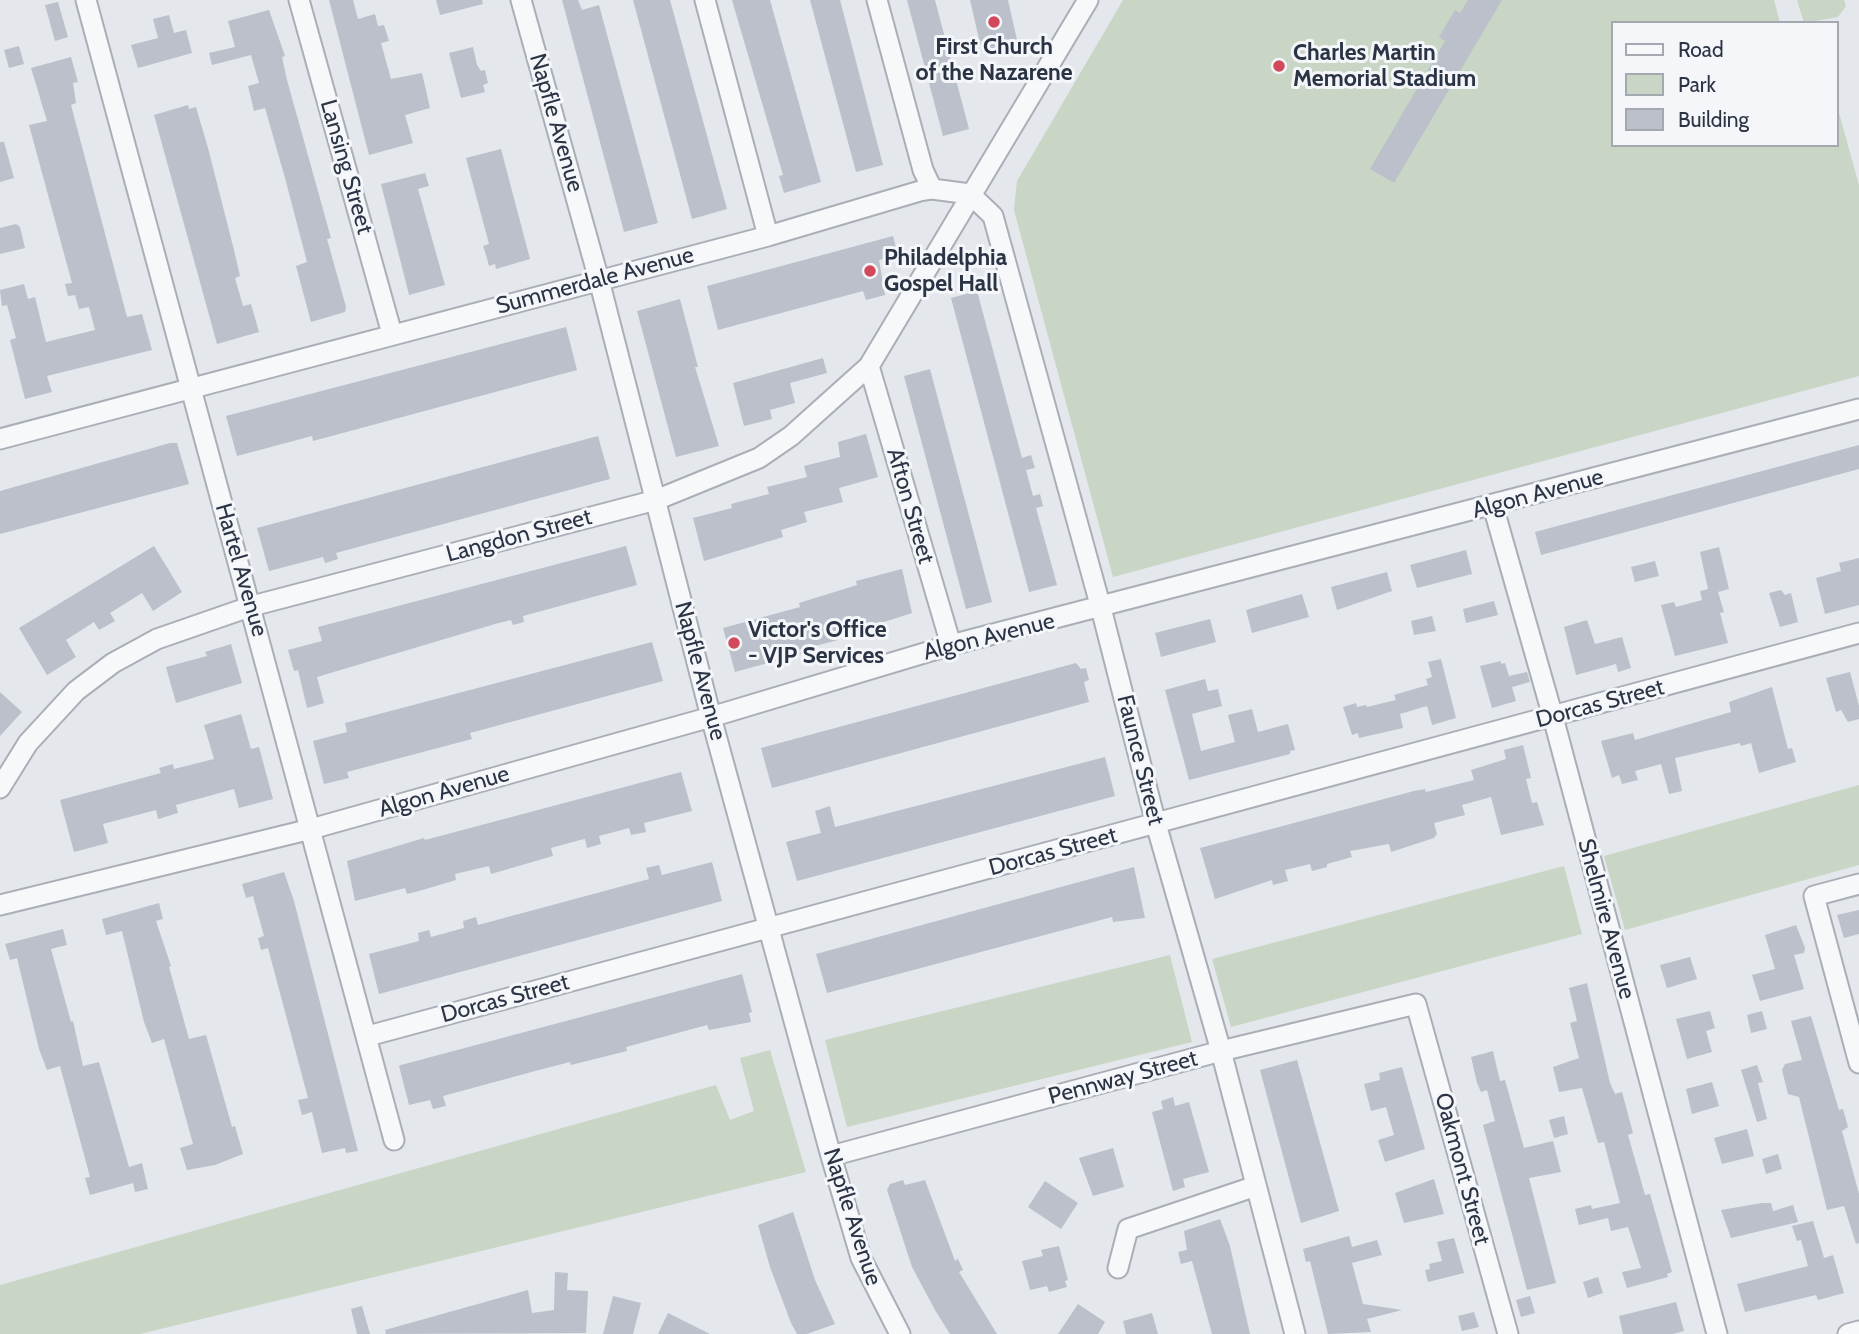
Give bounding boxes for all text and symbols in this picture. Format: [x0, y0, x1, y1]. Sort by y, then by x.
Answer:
marker: First Church of the Nazarene [986, 14, 1002, 30]
legend [1610, 21, 1838, 147]
place label: First Church of the Nazarene [915, 33, 1073, 87]
text: Road [1678, 37, 1724, 62]
place label: Charles Martin Memorial Stadium [1293, 39, 1476, 93]
street label: Napfle Avenue [523, 51, 589, 195]
marker: Charles Martin Memorial Stadium [1271, 58, 1287, 74]
text: Park [1678, 72, 1716, 97]
street label: Lansing Street [314, 97, 378, 237]
text: Building [1678, 107, 1749, 132]
street label: Summerdale Avenue [493, 241, 697, 321]
place label: Philadelphia Gospel Hall [884, 244, 1007, 298]
marker: Philadelphia Gospel Hall [862, 263, 878, 279]
street label: Afton Street [880, 445, 940, 567]
street label: Algon Avenue [1469, 463, 1607, 525]
street label: Hartel Avenue [209, 500, 273, 640]
street label: Langdon Street [443, 503, 595, 569]
street label: Napfle Avenue [668, 599, 732, 743]
street label: Algon Avenue [920, 607, 1058, 667]
place label: Victor's Office - VJP Services [748, 616, 887, 670]
marker: Victor's Office - VJP Services [726, 635, 742, 651]
street label: Dorcas Street [1533, 674, 1667, 734]
street label: Faunce Street [1111, 692, 1169, 828]
street label: Algon Avenue [376, 760, 512, 824]
street label: Dorcas Street [986, 822, 1120, 882]
street label: Shelmire Avenue [1571, 836, 1641, 1002]
street label: Dorcas Street [438, 969, 572, 1029]
street label: Pennway Street [1045, 1045, 1201, 1111]
street label: Oakmont Street [1428, 1090, 1496, 1248]
street label: Napfle Avenue [817, 1145, 887, 1289]

